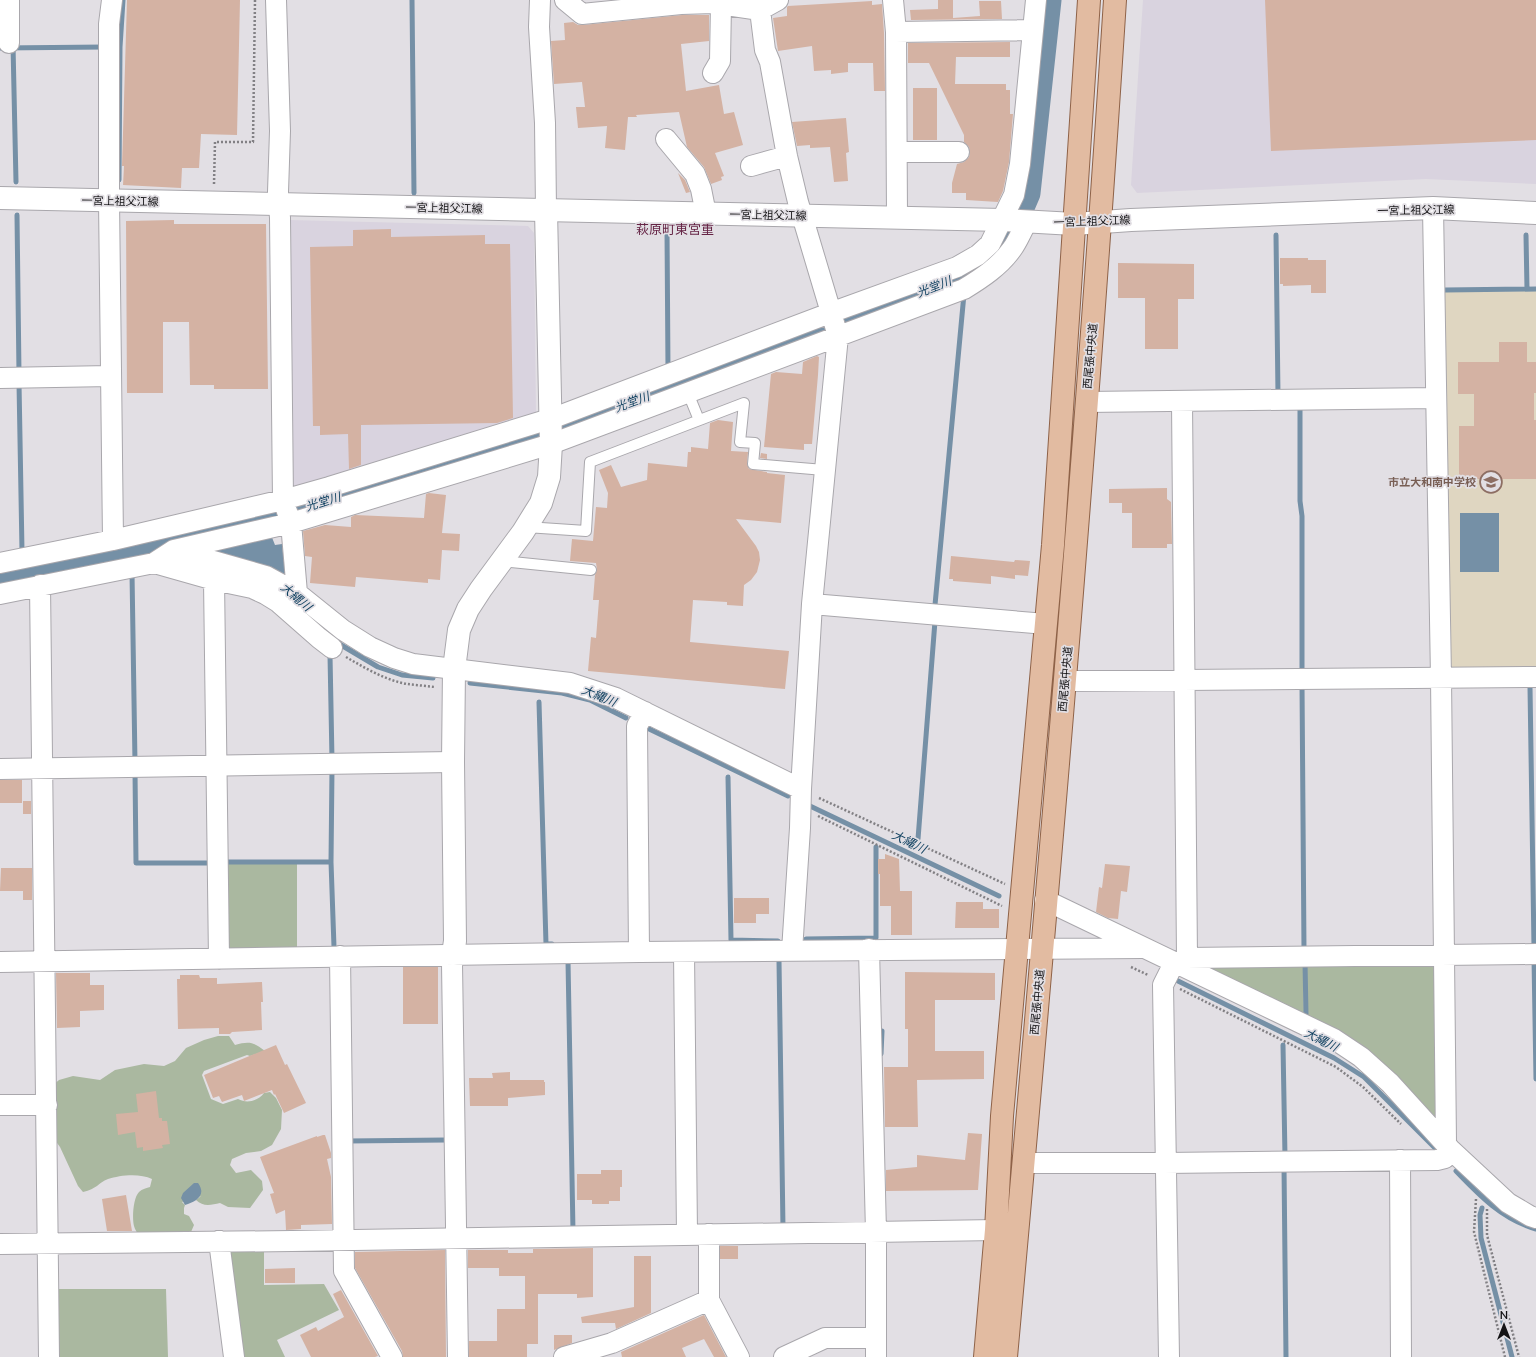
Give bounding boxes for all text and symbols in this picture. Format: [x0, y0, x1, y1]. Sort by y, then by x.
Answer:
street label: 一宮上祖父江線 [81, 193, 159, 209]
street label: 一宮上祖父江線 [405, 200, 483, 216]
street label: 一宮上祖父江線 [1377, 202, 1455, 218]
street label: 一宮上祖父江線 [729, 207, 807, 223]
street label: 一宮上祖父江線 [1053, 213, 1131, 229]
district label: 萩原町東宮重 [636, 221, 714, 237]
water label: 光堂川 [914, 272, 955, 300]
street label: 西尾張中央道 [1080, 323, 1100, 389]
water label: 光堂川 [612, 388, 653, 415]
school or university icon: 市立大和南中学校 [1478, 469, 1504, 495]
place label: 市立大和南中学校 [1388, 475, 1476, 489]
water label: 光堂川 [303, 489, 344, 514]
water label: 大縄川 [278, 579, 316, 615]
street label: 西尾張中央道 [1055, 646, 1075, 712]
water label: 大縄川 [580, 682, 621, 710]
water label: 大縄川 [890, 827, 930, 857]
street label: 西尾張中央道 [1027, 969, 1047, 1035]
water label: 大縄川 [1302, 1025, 1342, 1055]
north arrow [1484, 1305, 1524, 1345]
text: N [1500, 1308, 1508, 1322]

